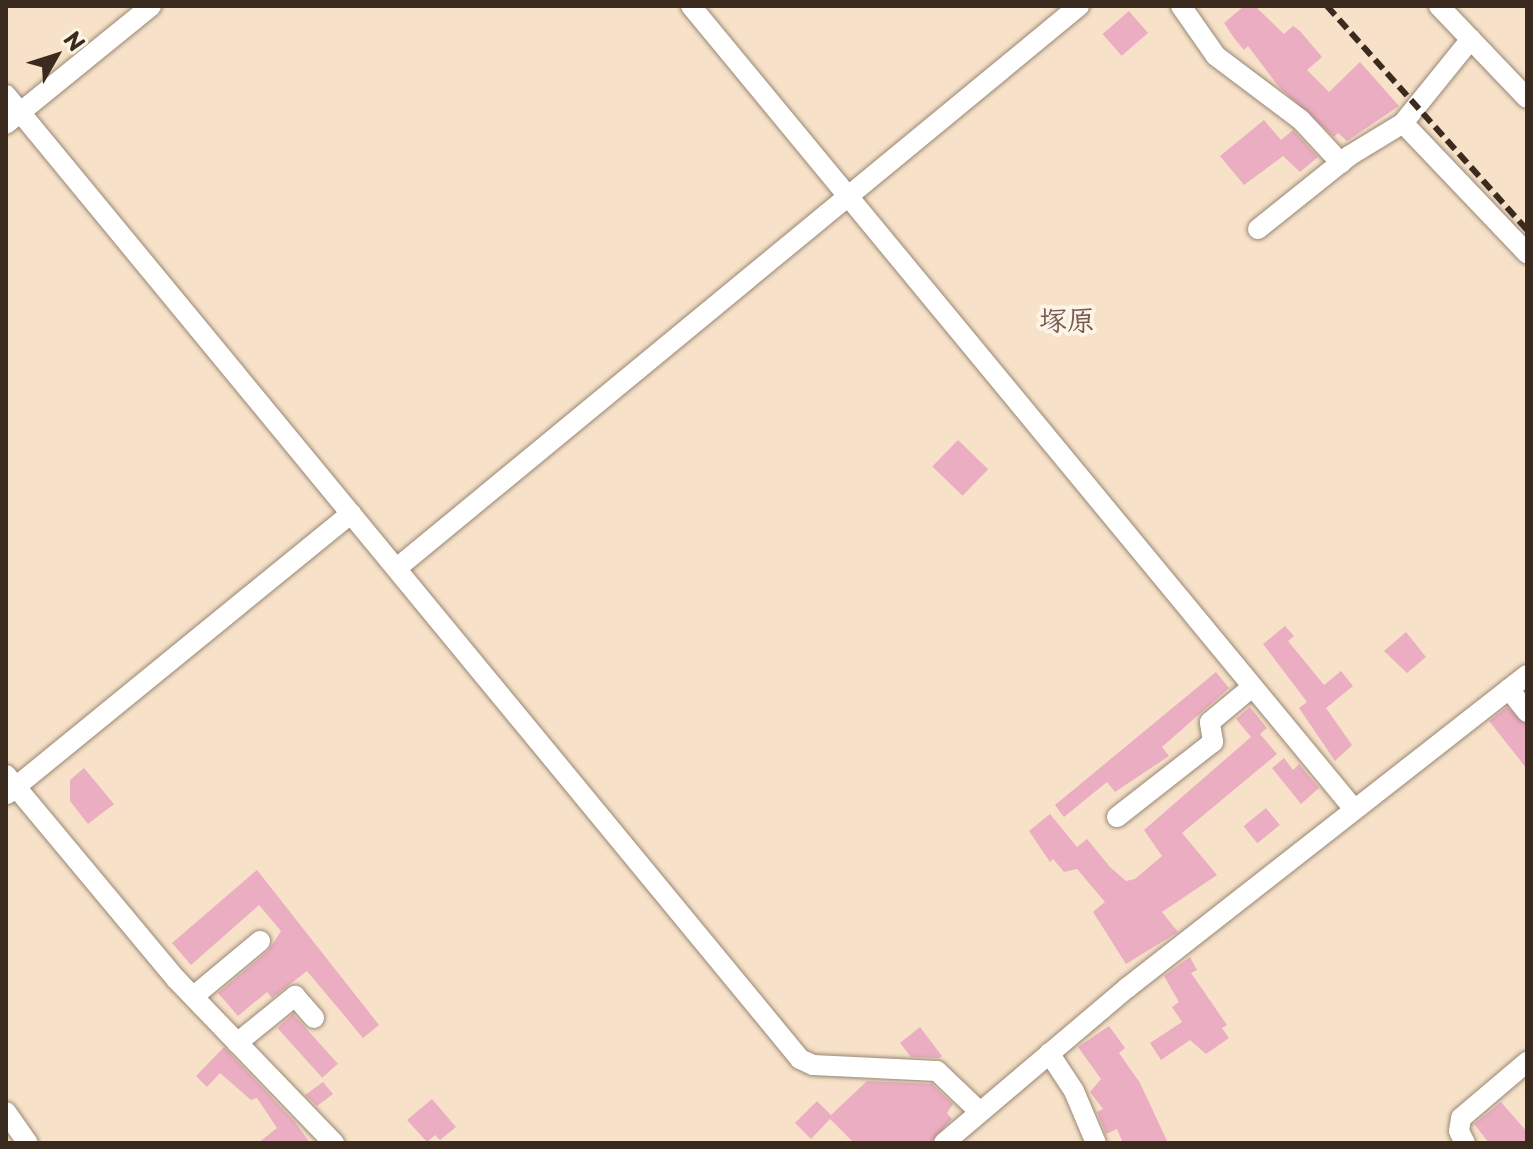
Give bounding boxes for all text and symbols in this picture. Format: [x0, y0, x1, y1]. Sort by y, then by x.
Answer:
north arrow [16, 16, 96, 96]
text: N [57, 23, 93, 58]
district label: 塚原 [1039, 302, 1095, 336]

